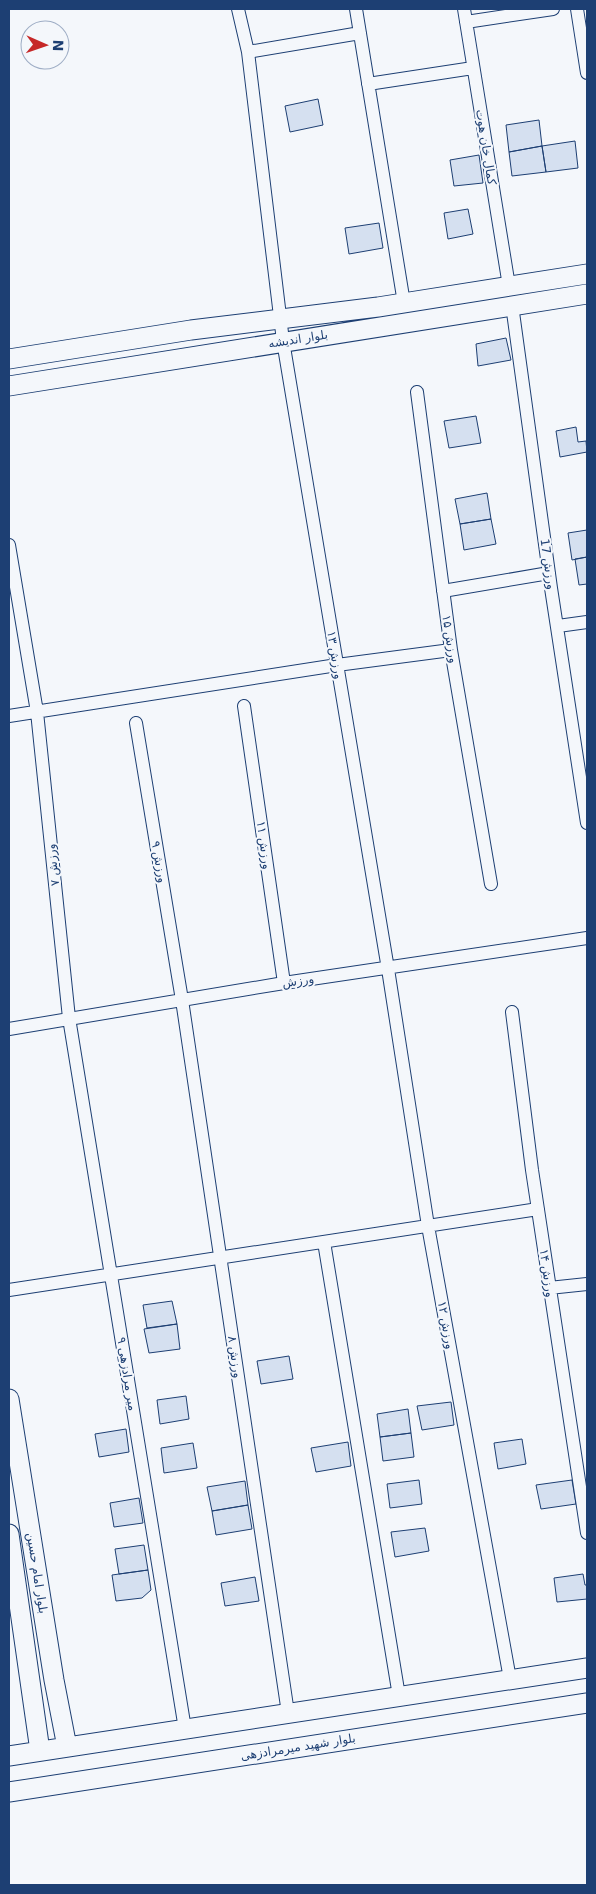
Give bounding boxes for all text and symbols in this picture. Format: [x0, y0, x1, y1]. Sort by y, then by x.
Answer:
north arrow [20, 20, 70, 70]
text: N [50, 39, 66, 52]
street label: کمال خان هوت [472, 108, 499, 186]
street label: بلوار اندیشه [267, 327, 329, 352]
street label: ورزش 17 [537, 538, 558, 590]
street label: ورزش ۱۵ [438, 614, 461, 664]
street label: ورزش ۱۳ [323, 630, 346, 680]
street label: ورزش ۱۱ [253, 820, 274, 870]
street label: ورزش ۹ [147, 840, 170, 884]
street label: ورزش ۷ [44, 843, 63, 887]
street label: ورزش [281, 972, 315, 991]
street label: ورزش ۱۴ [536, 1248, 557, 1298]
street label: ورزش ۱۲ [434, 1300, 457, 1350]
street label: ورزش ۸ [224, 1335, 245, 1379]
street label: میر مرادزهی ۹ [113, 1336, 140, 1412]
street label: بلوار امام حسین [23, 1531, 50, 1615]
street label: بلوار شهید میرمرادزهی [239, 1731, 357, 1764]

